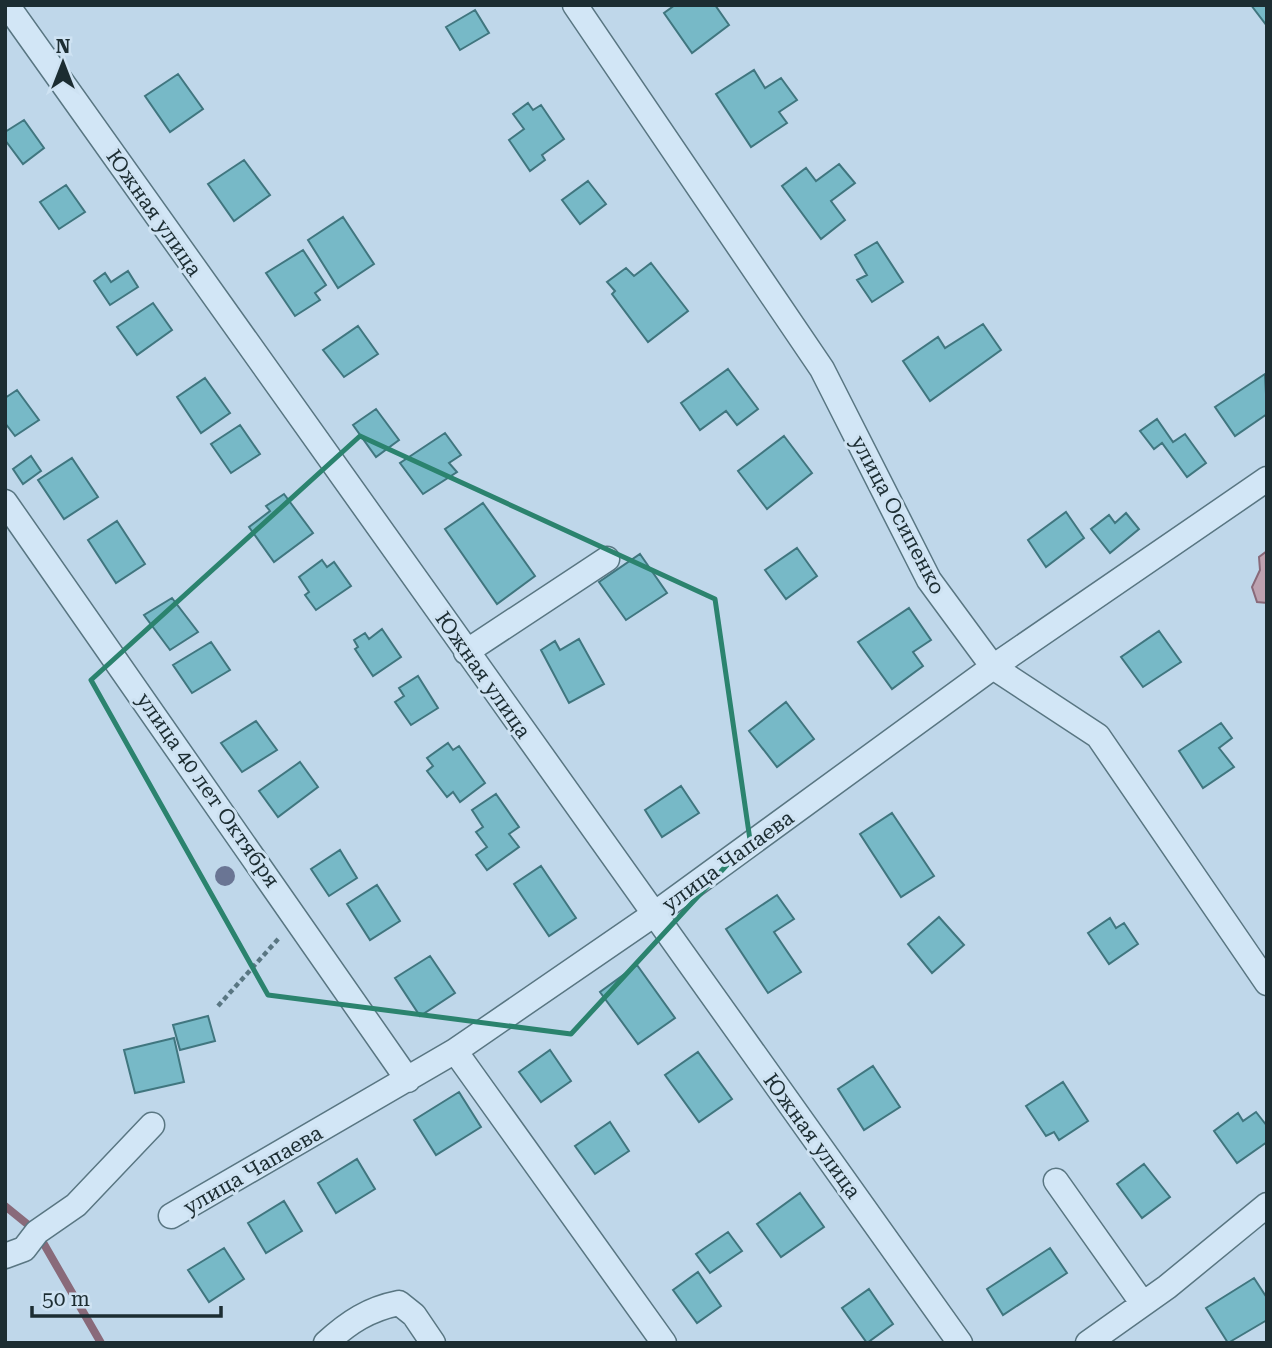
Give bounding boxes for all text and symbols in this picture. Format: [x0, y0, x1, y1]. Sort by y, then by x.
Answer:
north arrow [28, 28, 98, 98]
text: N [56, 35, 71, 58]
street label: Южная улица [101, 145, 207, 281]
street label: улица Осипенко [846, 432, 950, 598]
street label: Южная улица [430, 607, 536, 743]
street label: улица 40 лет Октября [132, 688, 284, 892]
street label: улица Чапаева [658, 805, 799, 917]
street label: Южная улица [759, 1069, 866, 1204]
street label: улица Чапаева [179, 1120, 327, 1219]
scale bar [32, 1274, 220, 1318]
text: 50 m [42, 1287, 90, 1311]

